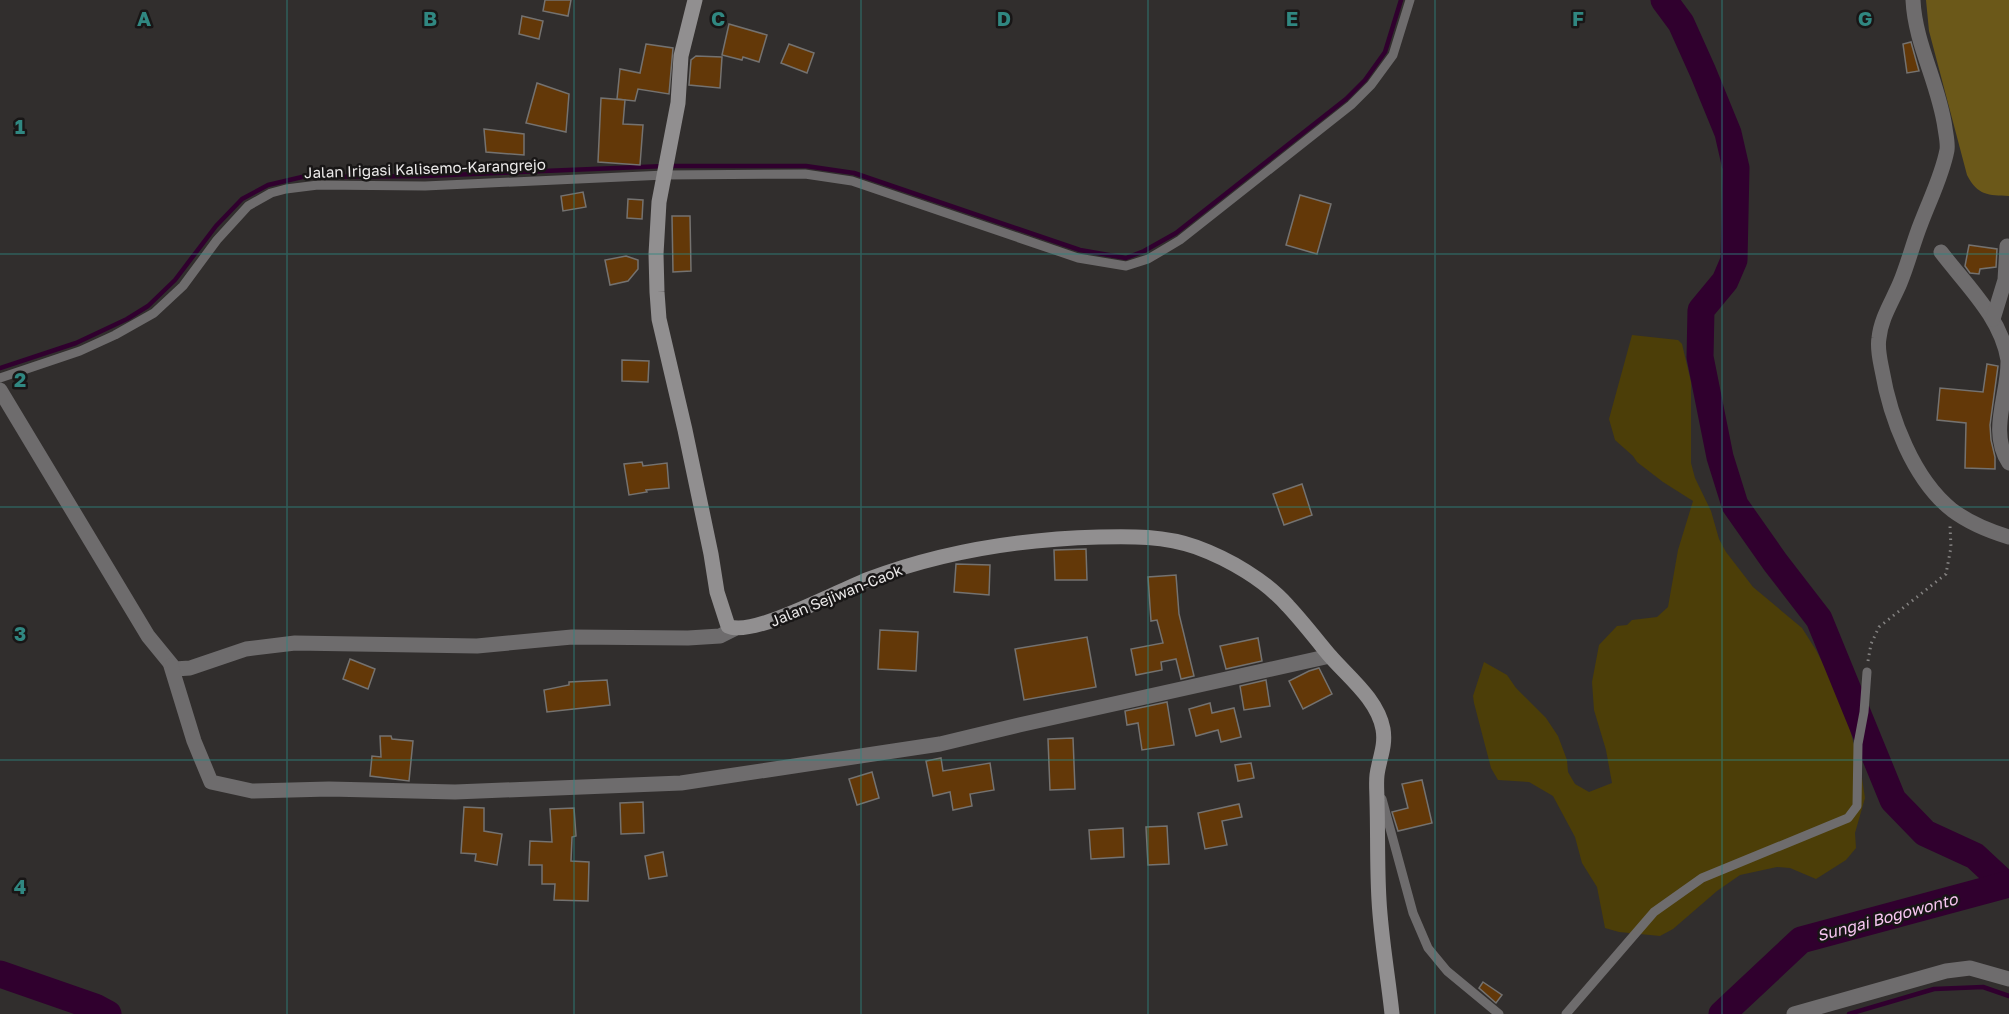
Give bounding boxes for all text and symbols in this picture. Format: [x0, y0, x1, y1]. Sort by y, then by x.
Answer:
text: A [137, 6, 151, 30]
text: B [423, 6, 437, 30]
text: C [711, 6, 725, 30]
text: D [997, 6, 1011, 30]
text: E [1286, 6, 1298, 30]
text: F [1572, 6, 1584, 30]
text: G [1858, 6, 1872, 30]
text: 1 [15, 114, 25, 138]
street label: Jalan Irigasi Kalisemo-Karangrejo [304, 155, 546, 181]
text: 2 [14, 367, 26, 391]
street label: Jalan Sejiwan-Caok [767, 560, 905, 630]
text: 3 [14, 621, 26, 645]
text: 4 [14, 874, 26, 898]
water label: Sungai Bogowonto [1815, 888, 1961, 945]

